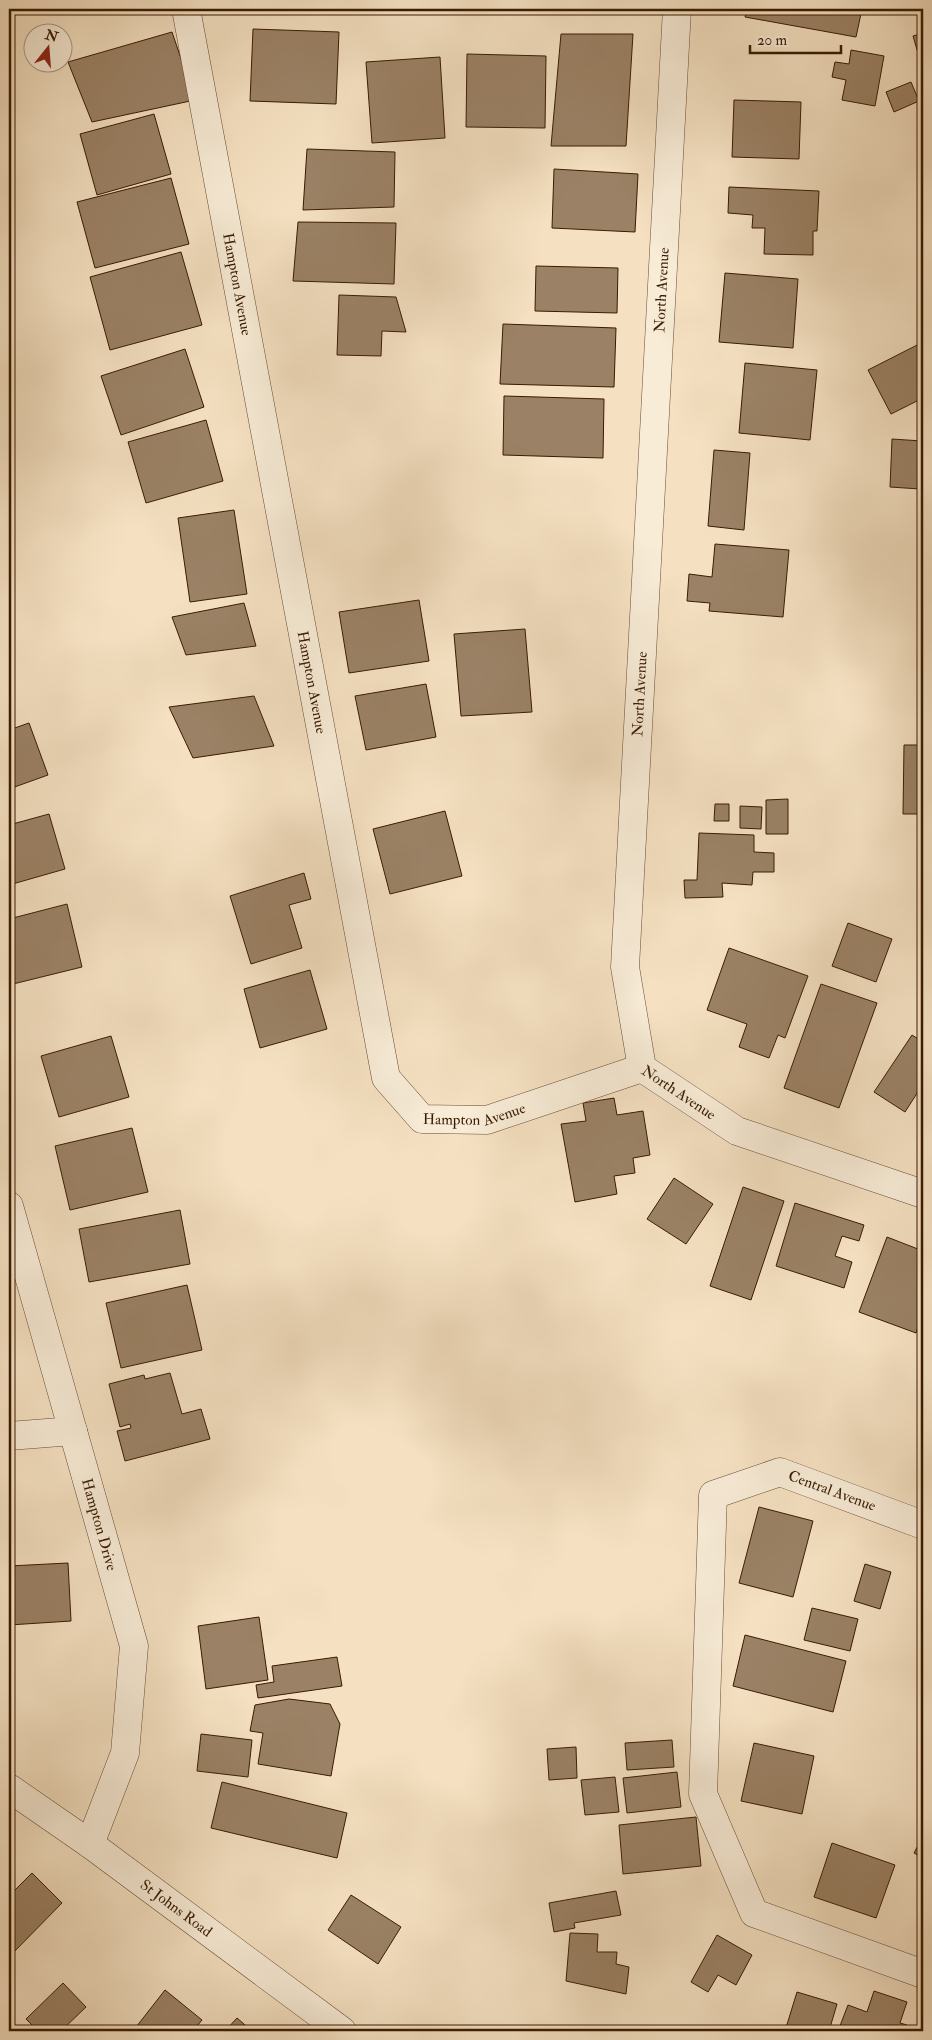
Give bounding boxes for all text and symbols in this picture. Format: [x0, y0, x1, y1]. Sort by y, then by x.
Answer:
north arrow [22, 22, 72, 72]
scale bar [750, 22, 841, 54]
text: N [42, 26, 61, 46]
text: 20 m [757, 31, 787, 50]
street label: Hampton Avenue [219, 231, 256, 337]
street label: North Avenue [650, 247, 674, 333]
street label: Hampton Avenue [293, 629, 331, 735]
street label: North Avenue [628, 651, 652, 737]
street label: North Avenue [638, 1061, 720, 1124]
street label: Hampton Avenue [423, 1098, 528, 1130]
street label: Central Avenue [786, 1466, 878, 1516]
street label: Hampton Drive [77, 1476, 122, 1573]
street label: St Johns Road [137, 1875, 217, 1941]

